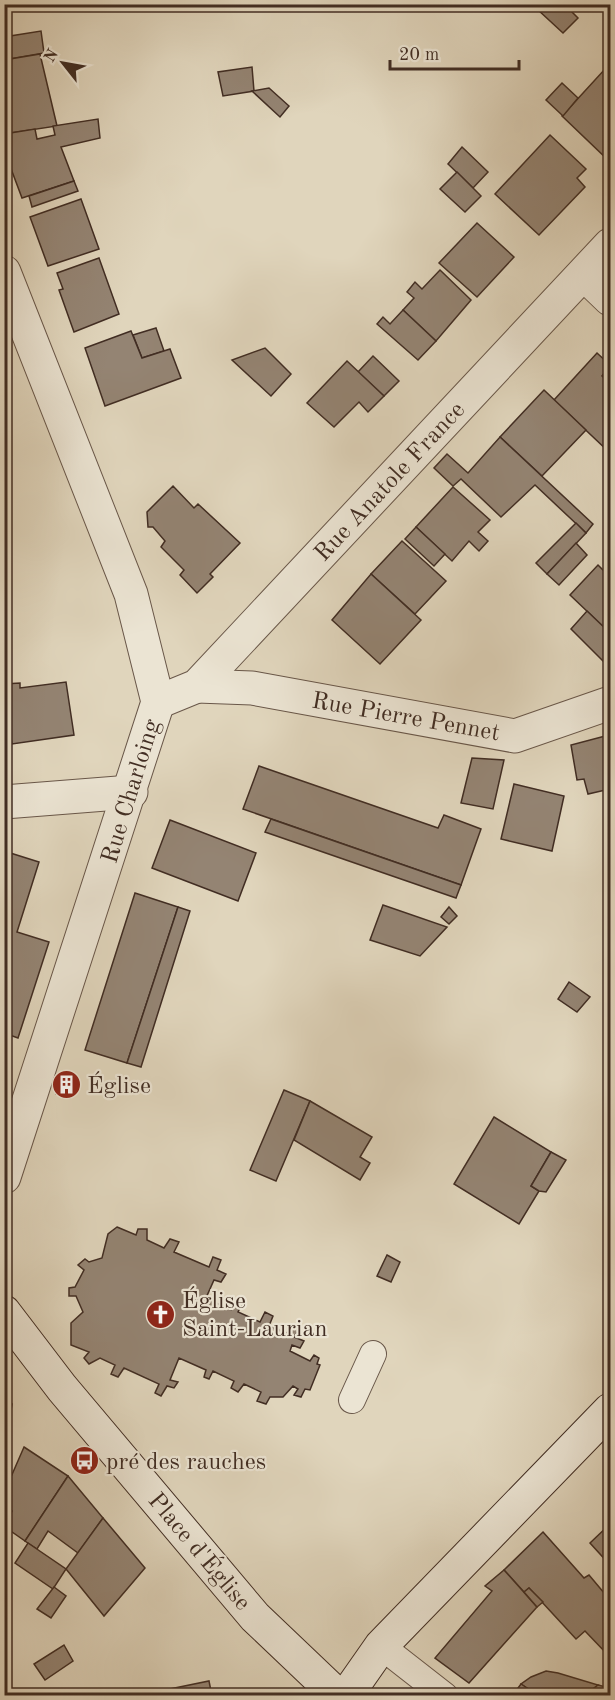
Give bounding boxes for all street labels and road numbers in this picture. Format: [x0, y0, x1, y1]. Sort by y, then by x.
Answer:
street label: Rue Anatole France [311, 398, 470, 567]
street label: Rue Pierre Pennet [310, 690, 502, 746]
street label: Rue Charloing [99, 717, 165, 867]
street label: Place d'Église [143, 1486, 257, 1616]

